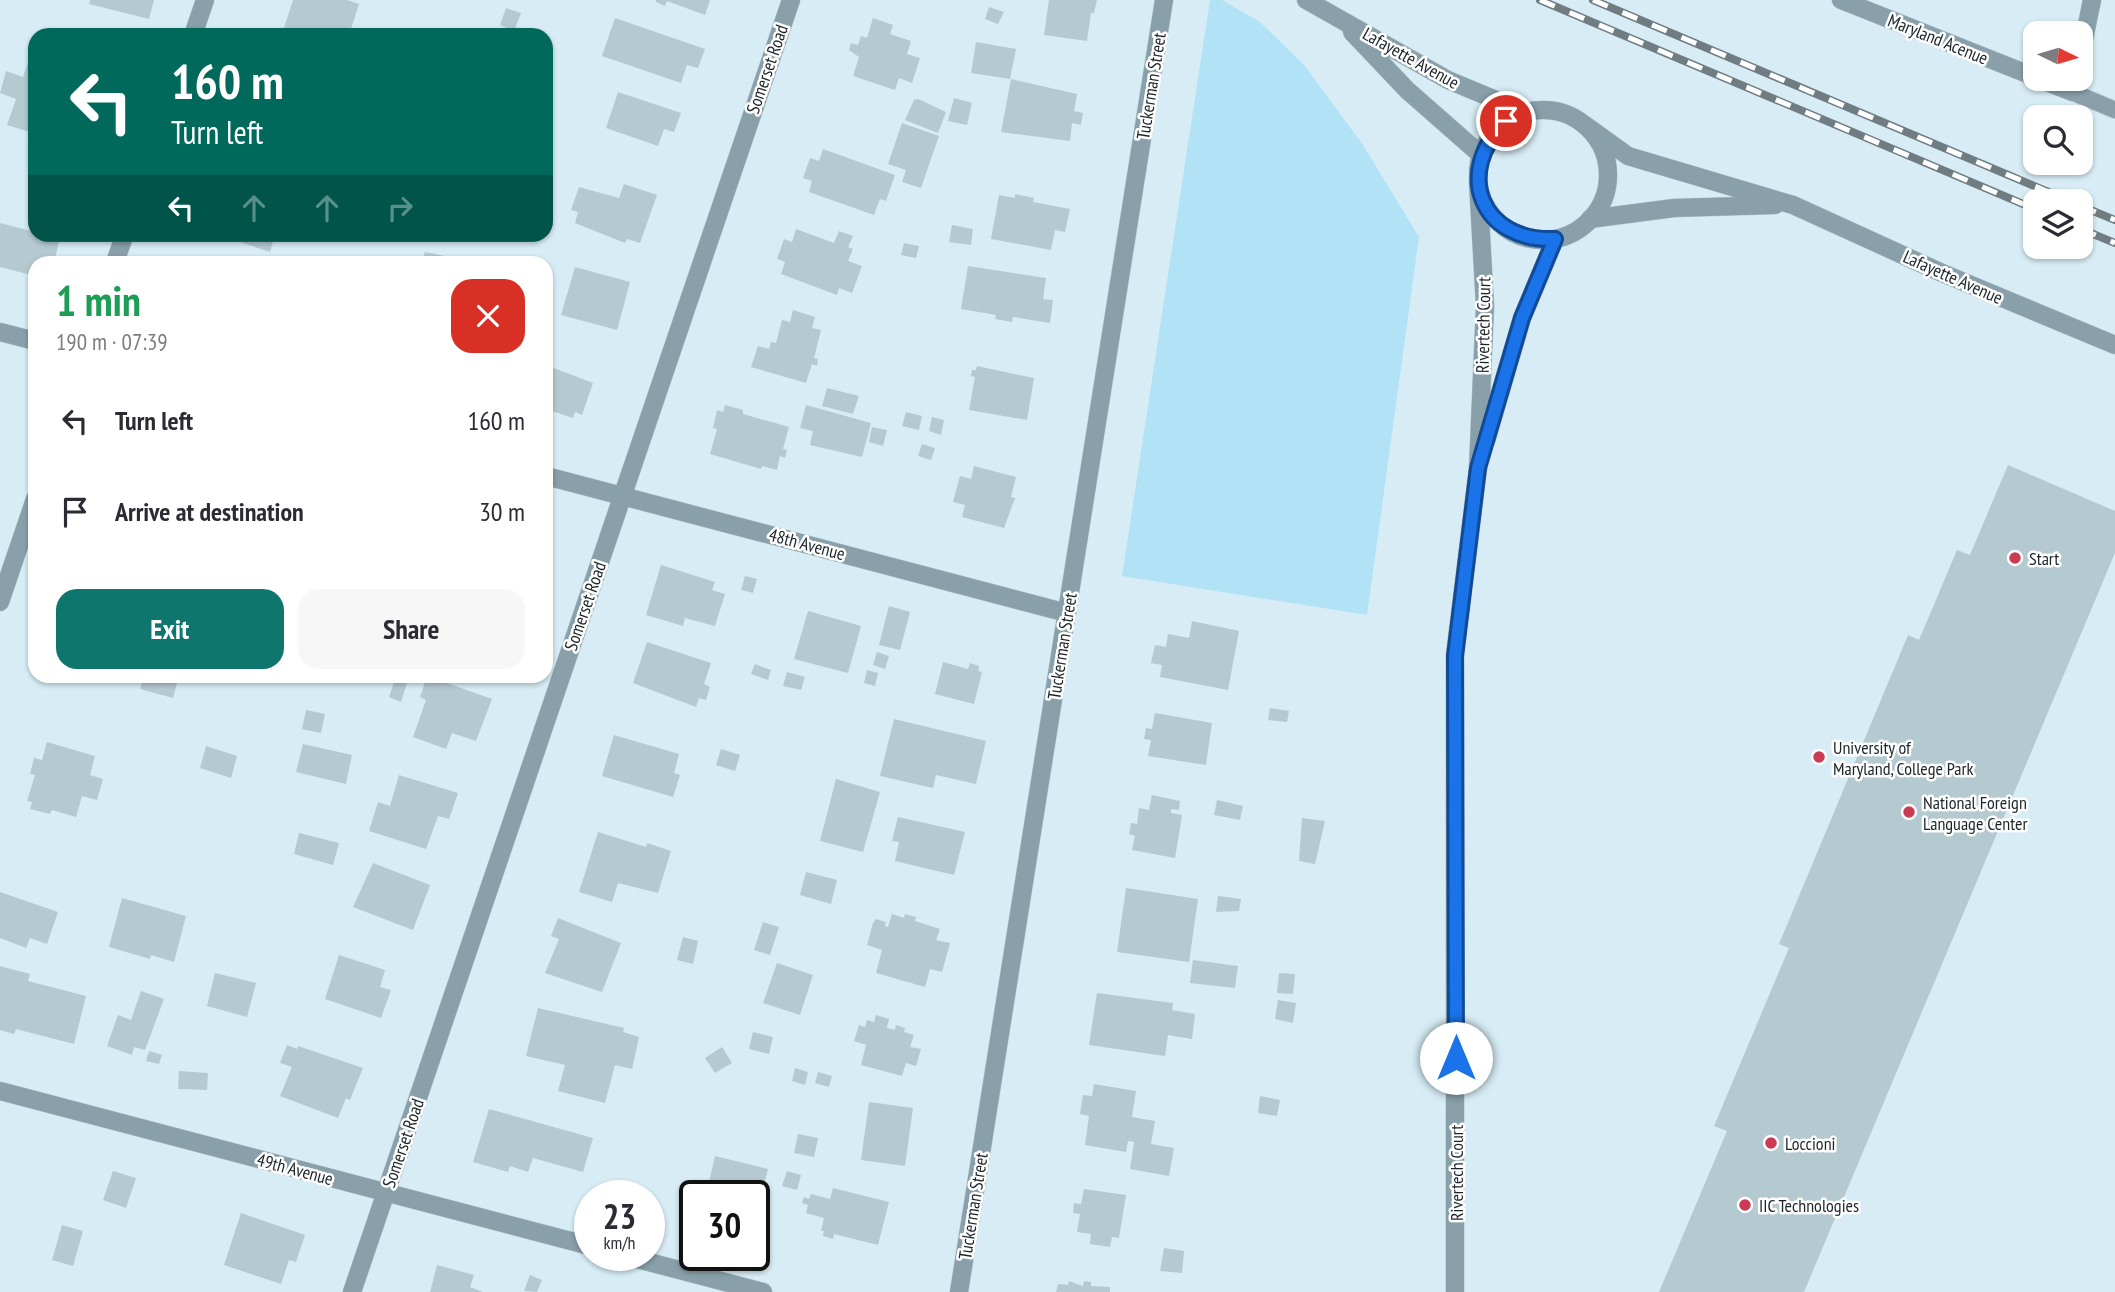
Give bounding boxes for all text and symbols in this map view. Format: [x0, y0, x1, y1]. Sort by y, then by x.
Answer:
street label: Maryland Acenue [1885, 9, 1991, 69]
street label: Somerset Road [741, 21, 793, 117]
north arrow [2023, 21, 2093, 91]
map controls [2023, 21, 2093, 259]
street label: Lafayette Avenue [1359, 22, 1463, 94]
street label: Tuckerman Street [1131, 31, 1171, 141]
text: 160 m [171, 49, 284, 113]
icon: left [56, 56, 147, 147]
pin [1476, 91, 1536, 151]
icon: arrive [1487, 102, 1525, 140]
button: search [2023, 105, 2093, 175]
text: Turn left [171, 111, 263, 153]
icon: left [162, 189, 200, 227]
icon: ahead [235, 189, 273, 227]
icon: ahead [308, 189, 346, 227]
icon: right [381, 189, 419, 227]
button: layers [2023, 189, 2093, 259]
street label: Lafayette Avenue [1900, 245, 2006, 309]
text: 1 min [56, 273, 141, 328]
street label: Rivertech Court [1471, 277, 1495, 373]
button: close [451, 279, 525, 353]
text: 190 m · 07:39 [56, 327, 168, 356]
icon: left [56, 402, 94, 440]
text: Turn left [115, 404, 193, 437]
text: 160 m [467, 404, 525, 437]
icon: arrive [56, 493, 94, 531]
text: Arrive at destination [115, 495, 304, 528]
text: 30 m [479, 495, 525, 528]
street label: 48th Avenue [766, 523, 848, 565]
place label: Start [2029, 547, 2059, 570]
marker: Start [2007, 550, 2023, 566]
street label: Somerset Road [559, 558, 611, 654]
button: Exit [56, 589, 284, 669]
button: Share [298, 589, 525, 669]
street label: Tuckerman Street [1042, 591, 1082, 701]
place label: University of Maryland, College Park [1833, 736, 1973, 780]
marker: University of Maryland, College Park [1811, 749, 1827, 765]
place label: National Foreign Language Center [1923, 791, 2027, 835]
marker: National Foreign Language Center [1901, 804, 1917, 820]
position arrow [1419, 1021, 1493, 1095]
street label: Somerset Road [377, 1095, 429, 1191]
street label: Rivertech Court [1445, 1125, 1468, 1221]
place label: Loccioni [1785, 1132, 1835, 1155]
marker: Loccioni [1763, 1135, 1779, 1151]
street label: 49th Avenue [254, 1148, 336, 1190]
street label: Tuckerman Street [953, 1151, 993, 1261]
speed limit sign: 30 [679, 1180, 770, 1271]
text: 23 [603, 1193, 636, 1239]
place label: IIC Technologies [1759, 1194, 1859, 1217]
marker: IIC Technologies [1737, 1197, 1753, 1213]
text: km/h [604, 1231, 635, 1254]

